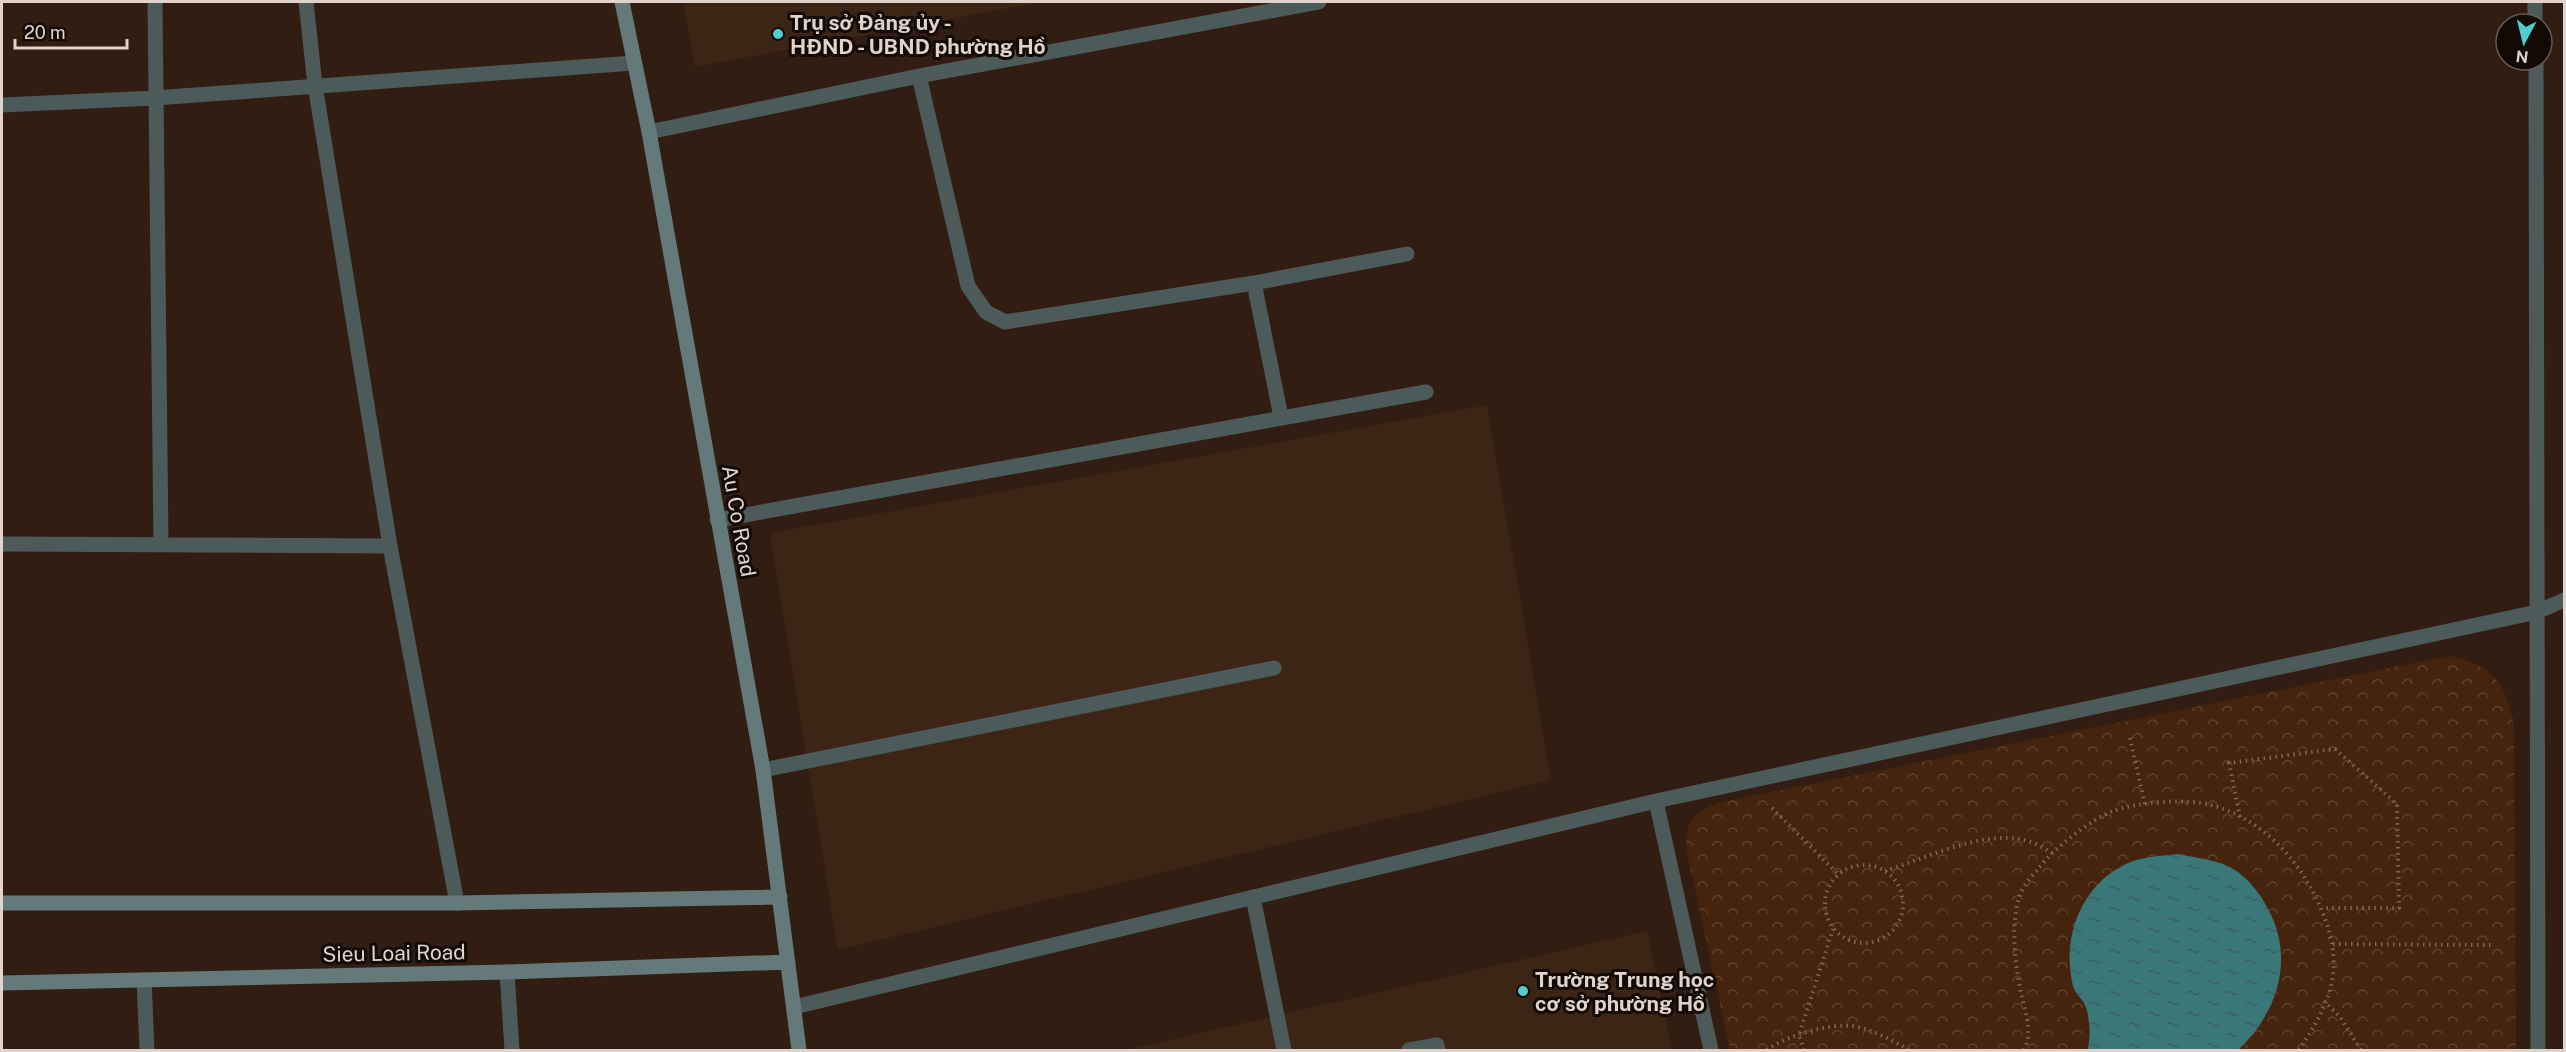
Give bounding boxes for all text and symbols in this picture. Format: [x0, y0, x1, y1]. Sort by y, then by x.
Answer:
place label: Trụ sở Đảng ủy - HĐND - UBND phường Hồ [790, 10, 1046, 59]
scale bar [15, 12, 128, 50]
north arrow [2494, 12, 2554, 72]
text: 20 m [24, 22, 66, 43]
marker: Trụ sở Đảng ủy - HĐND - UBND phường Hồ [771, 27, 785, 41]
text: N [2515, 46, 2530, 67]
street label: Au Co Road [717, 463, 761, 579]
street label: Sieu Loai Road [322, 939, 466, 967]
place label: Trường Trung học cơ sở phường Hồ [1535, 967, 1714, 1016]
marker: Trường Trung học cơ sở phường Hồ [1516, 984, 1530, 998]

